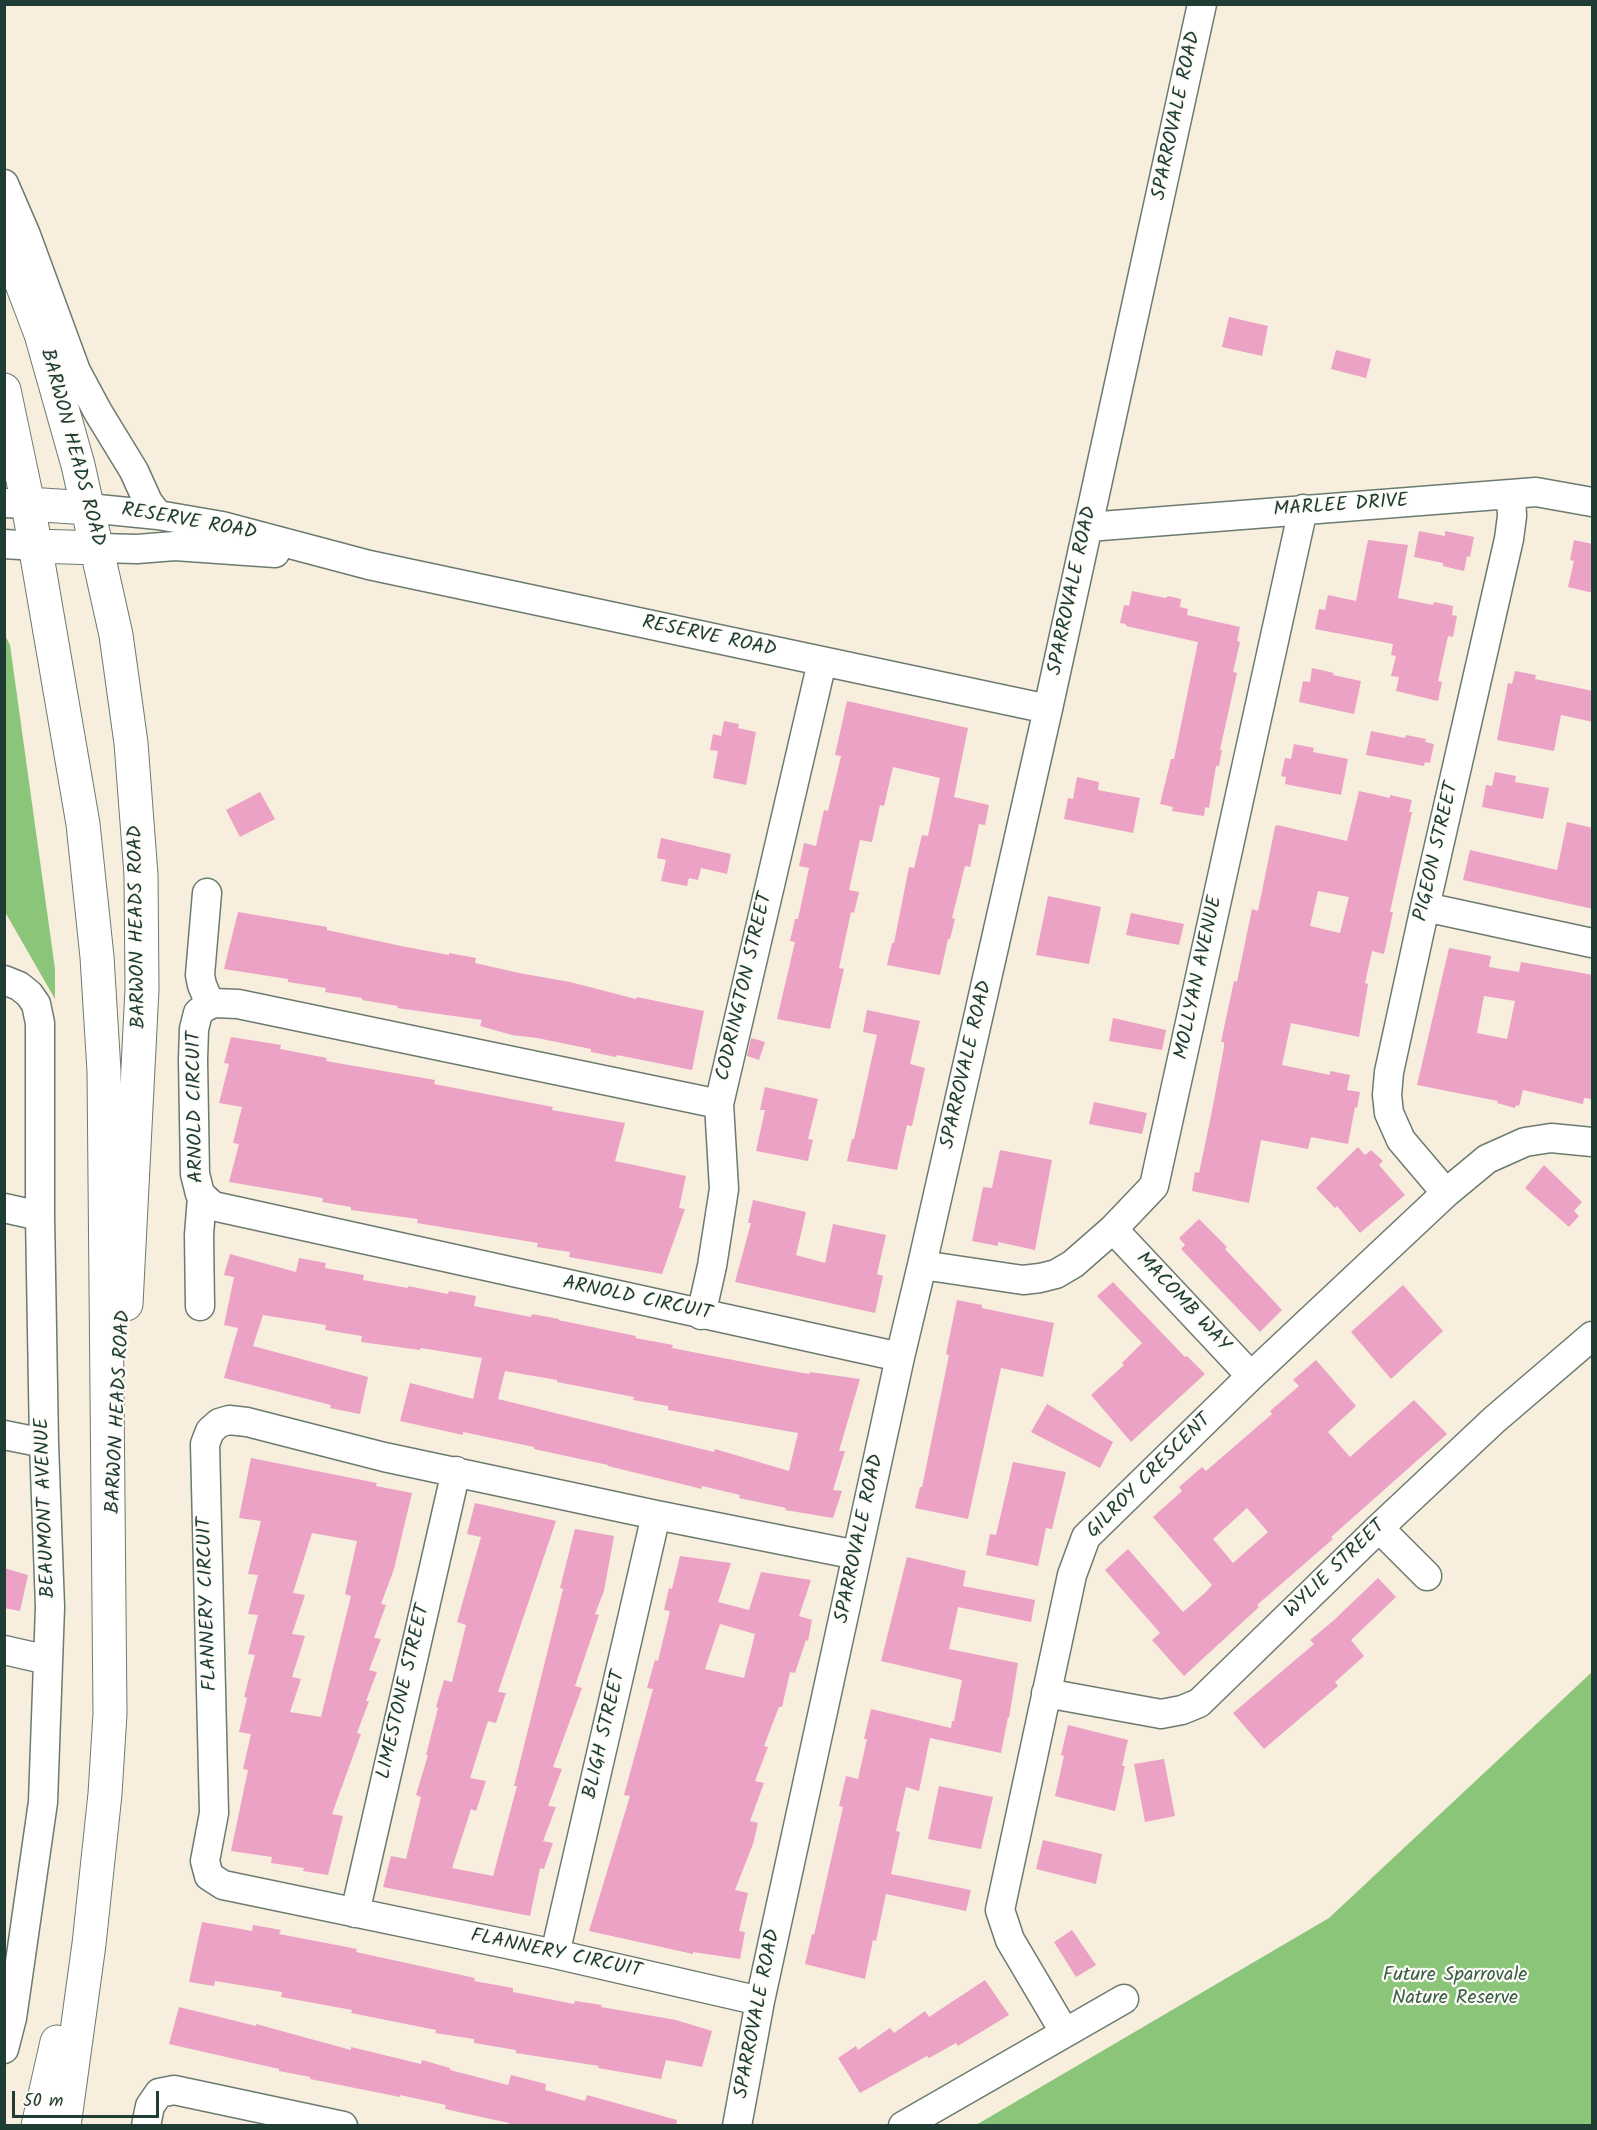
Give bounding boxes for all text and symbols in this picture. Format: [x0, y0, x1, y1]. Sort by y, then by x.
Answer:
street label: SPARROVALE ROAD [1148, 30, 1208, 202]
street label: BARWON HEADS ROAD [33, 346, 109, 550]
street label: MARLEE DRIVE [1273, 490, 1409, 524]
street label: RESERVE ROAD [120, 499, 258, 547]
street label: SPARROVALE ROAD [1044, 505, 1104, 677]
street label: RESERVE ROAD [640, 612, 778, 664]
street label: PIGEON STREET [1410, 780, 1466, 924]
street label: BARWON HEADS ROAD [125, 825, 153, 1029]
street label: CODRINGTON STREET [713, 891, 779, 1083]
street label: MOLLYAN AVENUE [1171, 894, 1229, 1062]
street label: SPARROVALE ROAD [937, 979, 999, 1151]
street label: ARNOLD CIRCUIT [184, 1031, 210, 1183]
street label: MACOMB WAY [1130, 1248, 1234, 1358]
street label: ARNOLD CIRCUIT [560, 1272, 714, 1328]
street label: BARWON HEADS ROAD [103, 1310, 137, 1514]
street label: GILROY CRESCENT [1083, 1410, 1217, 1544]
street label: BEAUMONT AVENUE [32, 1417, 62, 1599]
street label: SPARROVALE ROAD [831, 1453, 891, 1625]
street label: WYLIE STREET [1281, 1516, 1391, 1624]
street label: FLANNERY CIRCUIT [194, 1517, 224, 1691]
street label: LIMESTONE STREET [373, 1602, 437, 1782]
street label: BLIGH STREET [580, 1669, 632, 1801]
street label: FLANNERY CIRCUIT [468, 1925, 644, 1985]
street label: SPARROVALE ROAD [731, 1927, 787, 2101]
park label: Future Sparrovale Nature Reserve [1383, 1965, 1527, 2012]
scale bar [15, 2079, 162, 2117]
text: 50 m [23, 2087, 63, 2116]

